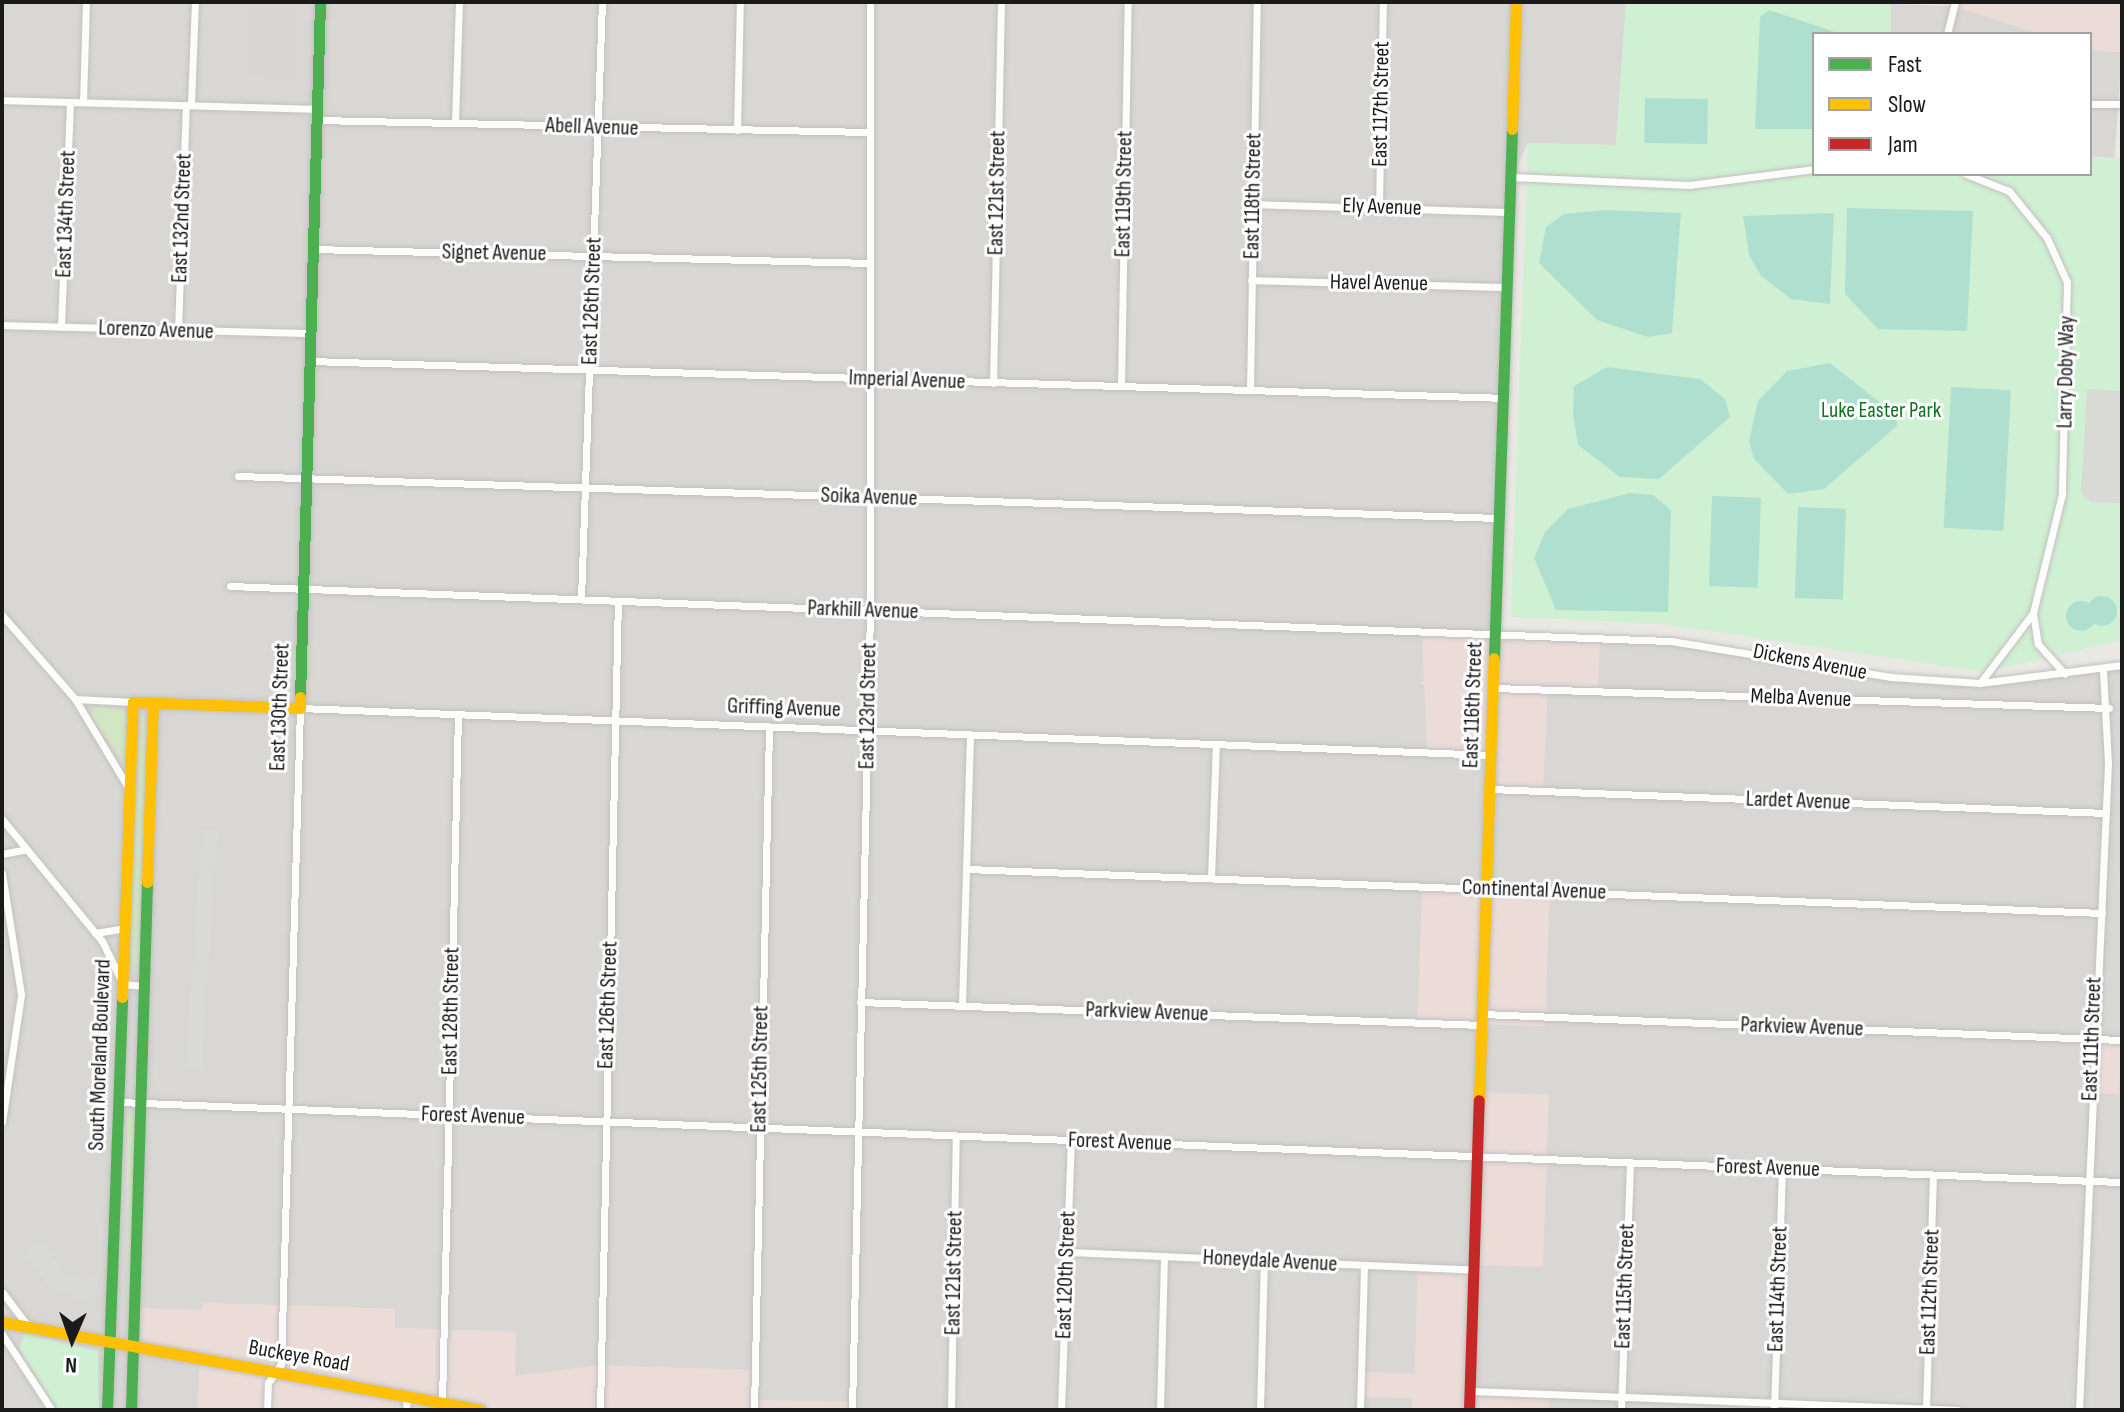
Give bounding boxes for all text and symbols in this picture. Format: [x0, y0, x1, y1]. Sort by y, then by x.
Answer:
legend [1812, 32, 2092, 176]
street label: East 117th Street [1367, 41, 1395, 167]
text: Fast [1888, 50, 1922, 79]
text: Slow [1888, 90, 1926, 119]
street label: Abell Avenue [545, 112, 639, 142]
street label: East 121st Street [983, 130, 1011, 256]
street label: East 119th Street [1110, 130, 1138, 258]
text: Jam [1888, 130, 1918, 159]
street label: East 118th Street [1239, 133, 1267, 259]
street label: East 134th Street [51, 150, 81, 278]
street label: East 132nd Street [167, 153, 197, 283]
street label: Ely Avenue [1342, 192, 1422, 222]
street label: East 126th Street [577, 237, 607, 365]
street label: Signet Avenue [442, 239, 546, 267]
street label: Havel Avenue [1330, 269, 1428, 297]
street label: Lorenzo Avenue [98, 315, 214, 345]
street label: Larry Doby Way [2052, 315, 2080, 429]
street label: Imperial Avenue [848, 365, 966, 395]
park label: Luke Easter Park [1821, 398, 1941, 424]
street label: Soika Avenue [820, 482, 918, 512]
street label: Parkhill Avenue [807, 595, 919, 625]
street label: Dickens Avenue [1751, 638, 1869, 686]
street label: East 116th Street [1458, 641, 1488, 769]
street label: East 123rd Street [854, 642, 882, 770]
street label: East 130th Street [265, 643, 295, 771]
street label: Melba Avenue [1750, 683, 1852, 713]
street label: Griffing Avenue [727, 693, 841, 723]
street label: Lardet Avenue [1745, 786, 1851, 816]
street label: Continental Avenue [1461, 874, 1607, 906]
street label: East 126th Street [593, 941, 623, 1069]
street label: East 128th Street [437, 947, 465, 1075]
street label: South Moreland Boulevard [83, 959, 117, 1151]
street label: East 111th Street [2077, 976, 2107, 1102]
street label: Parkview Avenue [1085, 997, 1209, 1027]
street label: East 125th Street [746, 1005, 774, 1133]
street label: Parkview Avenue [1740, 1012, 1864, 1042]
street label: Forest Avenue [421, 1101, 525, 1131]
street label: Forest Avenue [1068, 1127, 1172, 1157]
street label: Forest Avenue [1716, 1153, 1820, 1183]
street label: East 121st Street [940, 1210, 968, 1336]
street label: East 120th Street [1051, 1210, 1081, 1340]
street label: East 115th Street [1610, 1223, 1640, 1349]
street label: East 114th Street [1763, 1226, 1793, 1352]
street label: East 112th Street [1915, 1229, 1945, 1355]
street label: Honeydale Avenue [1202, 1244, 1338, 1278]
north arrow [32, 1300, 112, 1380]
street label: Buckeye Road [247, 1334, 351, 1378]
text: N [65, 1351, 77, 1378]

